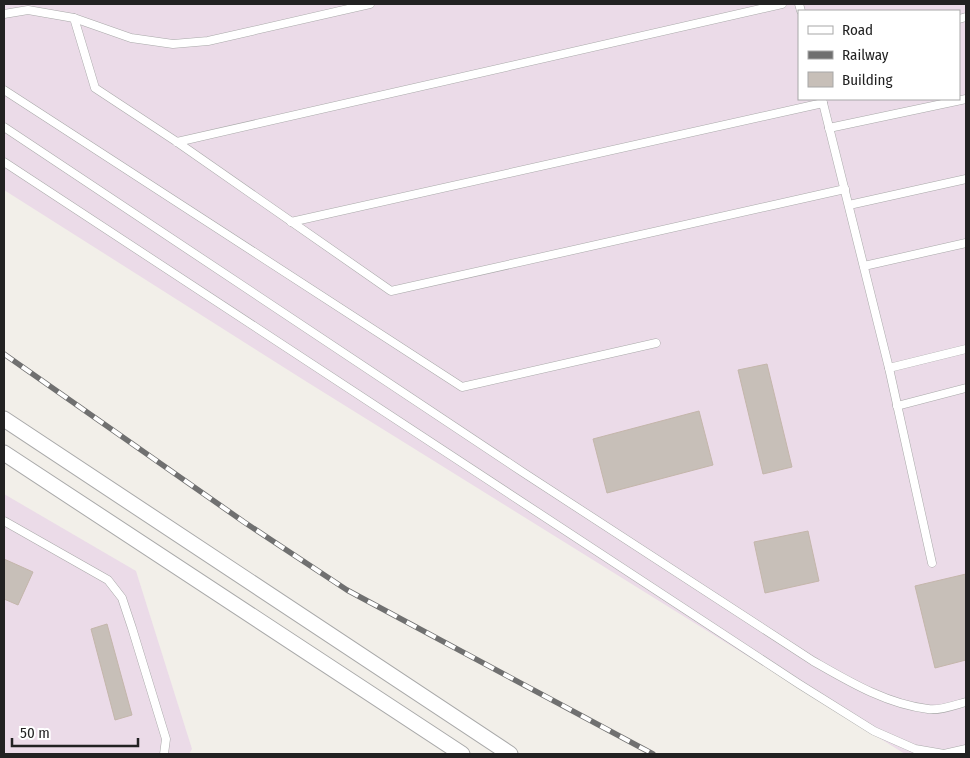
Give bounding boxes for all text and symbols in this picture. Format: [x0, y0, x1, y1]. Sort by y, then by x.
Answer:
legend [798, 10, 960, 100]
text: Road [842, 21, 873, 39]
text: Railway [842, 46, 889, 64]
text: Building [842, 71, 893, 89]
scale bar [12, 716, 139, 748]
text: 50 m [20, 724, 50, 742]

